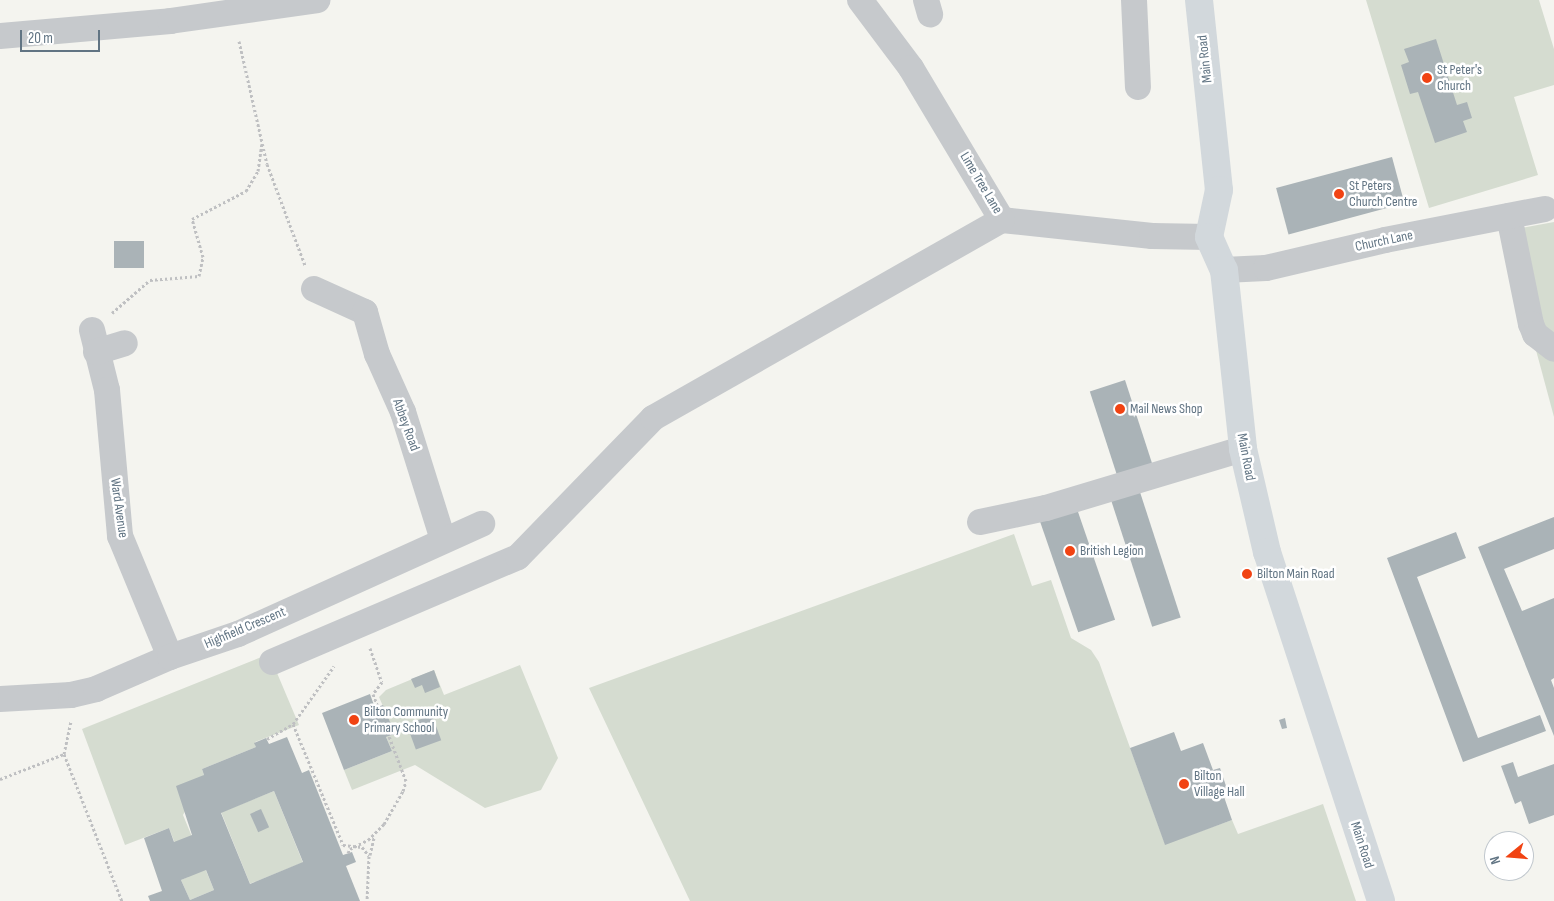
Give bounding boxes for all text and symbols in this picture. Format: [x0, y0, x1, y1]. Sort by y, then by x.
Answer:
scale bar [22, 20, 102, 52]
text: 20 m [28, 29, 53, 48]
street label: Main Road [1194, 34, 1216, 84]
place label: St Peter's Church [1437, 62, 1482, 94]
marker: St Peter's Church [1421, 72, 1433, 84]
street label: Lime Tree Lane [956, 149, 1006, 217]
place label: St Peters Church Centre [1349, 178, 1417, 210]
marker: St Peters Church Centre [1333, 188, 1345, 200]
street label: Church Lane [1354, 227, 1414, 255]
street label: Abbey Road [389, 397, 423, 453]
place label: Mail News Shop [1130, 401, 1203, 417]
marker: Mail News Shop [1114, 403, 1126, 415]
street label: Main Road [1233, 432, 1259, 482]
street label: Ward Avenue [106, 477, 132, 539]
place label: British Legion [1080, 543, 1144, 559]
marker: British Legion [1064, 545, 1076, 557]
place label: Bilton Main Road [1257, 566, 1334, 582]
marker: Bilton Main Road [1241, 568, 1253, 580]
street label: Highfield Crescent [202, 603, 288, 653]
place label: Bilton Community Primary School [364, 704, 448, 736]
marker: Bilton Community Primary School [348, 714, 360, 726]
place label: Bilton Village Hall [1194, 768, 1245, 800]
marker: Bilton Village Hall [1178, 778, 1190, 790]
street label: Main Road [1347, 820, 1377, 870]
north arrow [1484, 831, 1534, 881]
text: N [1486, 854, 1504, 866]

